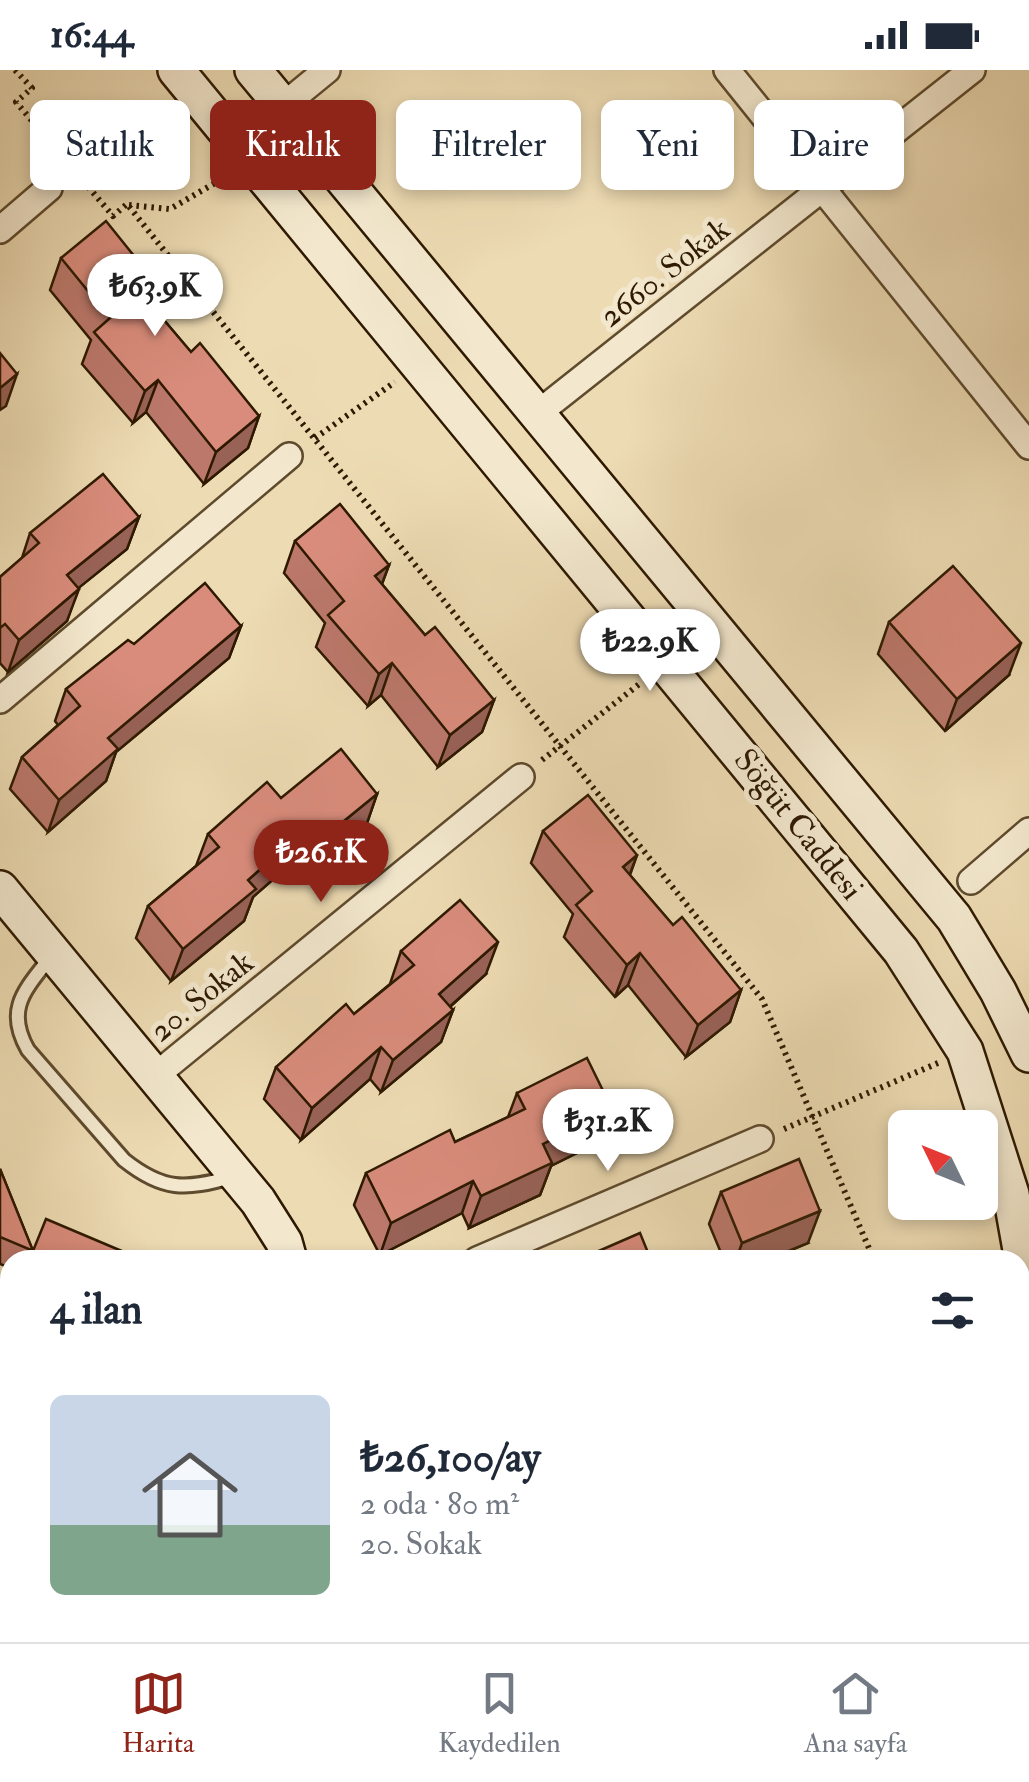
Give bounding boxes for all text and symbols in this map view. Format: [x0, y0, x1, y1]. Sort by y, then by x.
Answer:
text: 16:44 [50, 11, 133, 59]
chip: Satılık [30, 100, 190, 190]
chip: Kiralık [210, 100, 376, 190]
chip: Filtreler [396, 100, 581, 190]
chip: Yeni [601, 100, 734, 190]
chip: Daire [754, 100, 904, 190]
street label: 2660. Sokak [591, 209, 738, 336]
pin: ₺63.9K [74, 254, 236, 339]
text: ₺63.9K [109, 266, 201, 306]
pin: ₺22.9K [569, 609, 731, 694]
text: ₺22.9K [602, 621, 698, 661]
street label: Söğüt Caddesi [725, 741, 871, 908]
pin: ₺26.1K [240, 820, 402, 905]
text: ₺26.1K [276, 832, 366, 872]
street label: 20. Sokak [142, 943, 262, 1051]
pin: ₺31.2K [527, 1089, 689, 1174]
text: ₺31.2K [565, 1101, 651, 1141]
north arrow [888, 1110, 998, 1220]
map controls [888, 1110, 998, 1220]
icon: filters [925, 1283, 980, 1338]
text: 4 ilan [50, 1284, 142, 1336]
text: ₺26,100/ay [360, 1432, 541, 1484]
icon: home [130, 1435, 250, 1555]
text: 2 oda · 80 m² [360, 1484, 519, 1524]
text: 20. Sokak [360, 1524, 482, 1564]
tab: Harita [122, 1666, 195, 1761]
tab: Kaydedilen [438, 1666, 561, 1761]
tab: Ana sayfa [804, 1666, 907, 1761]

